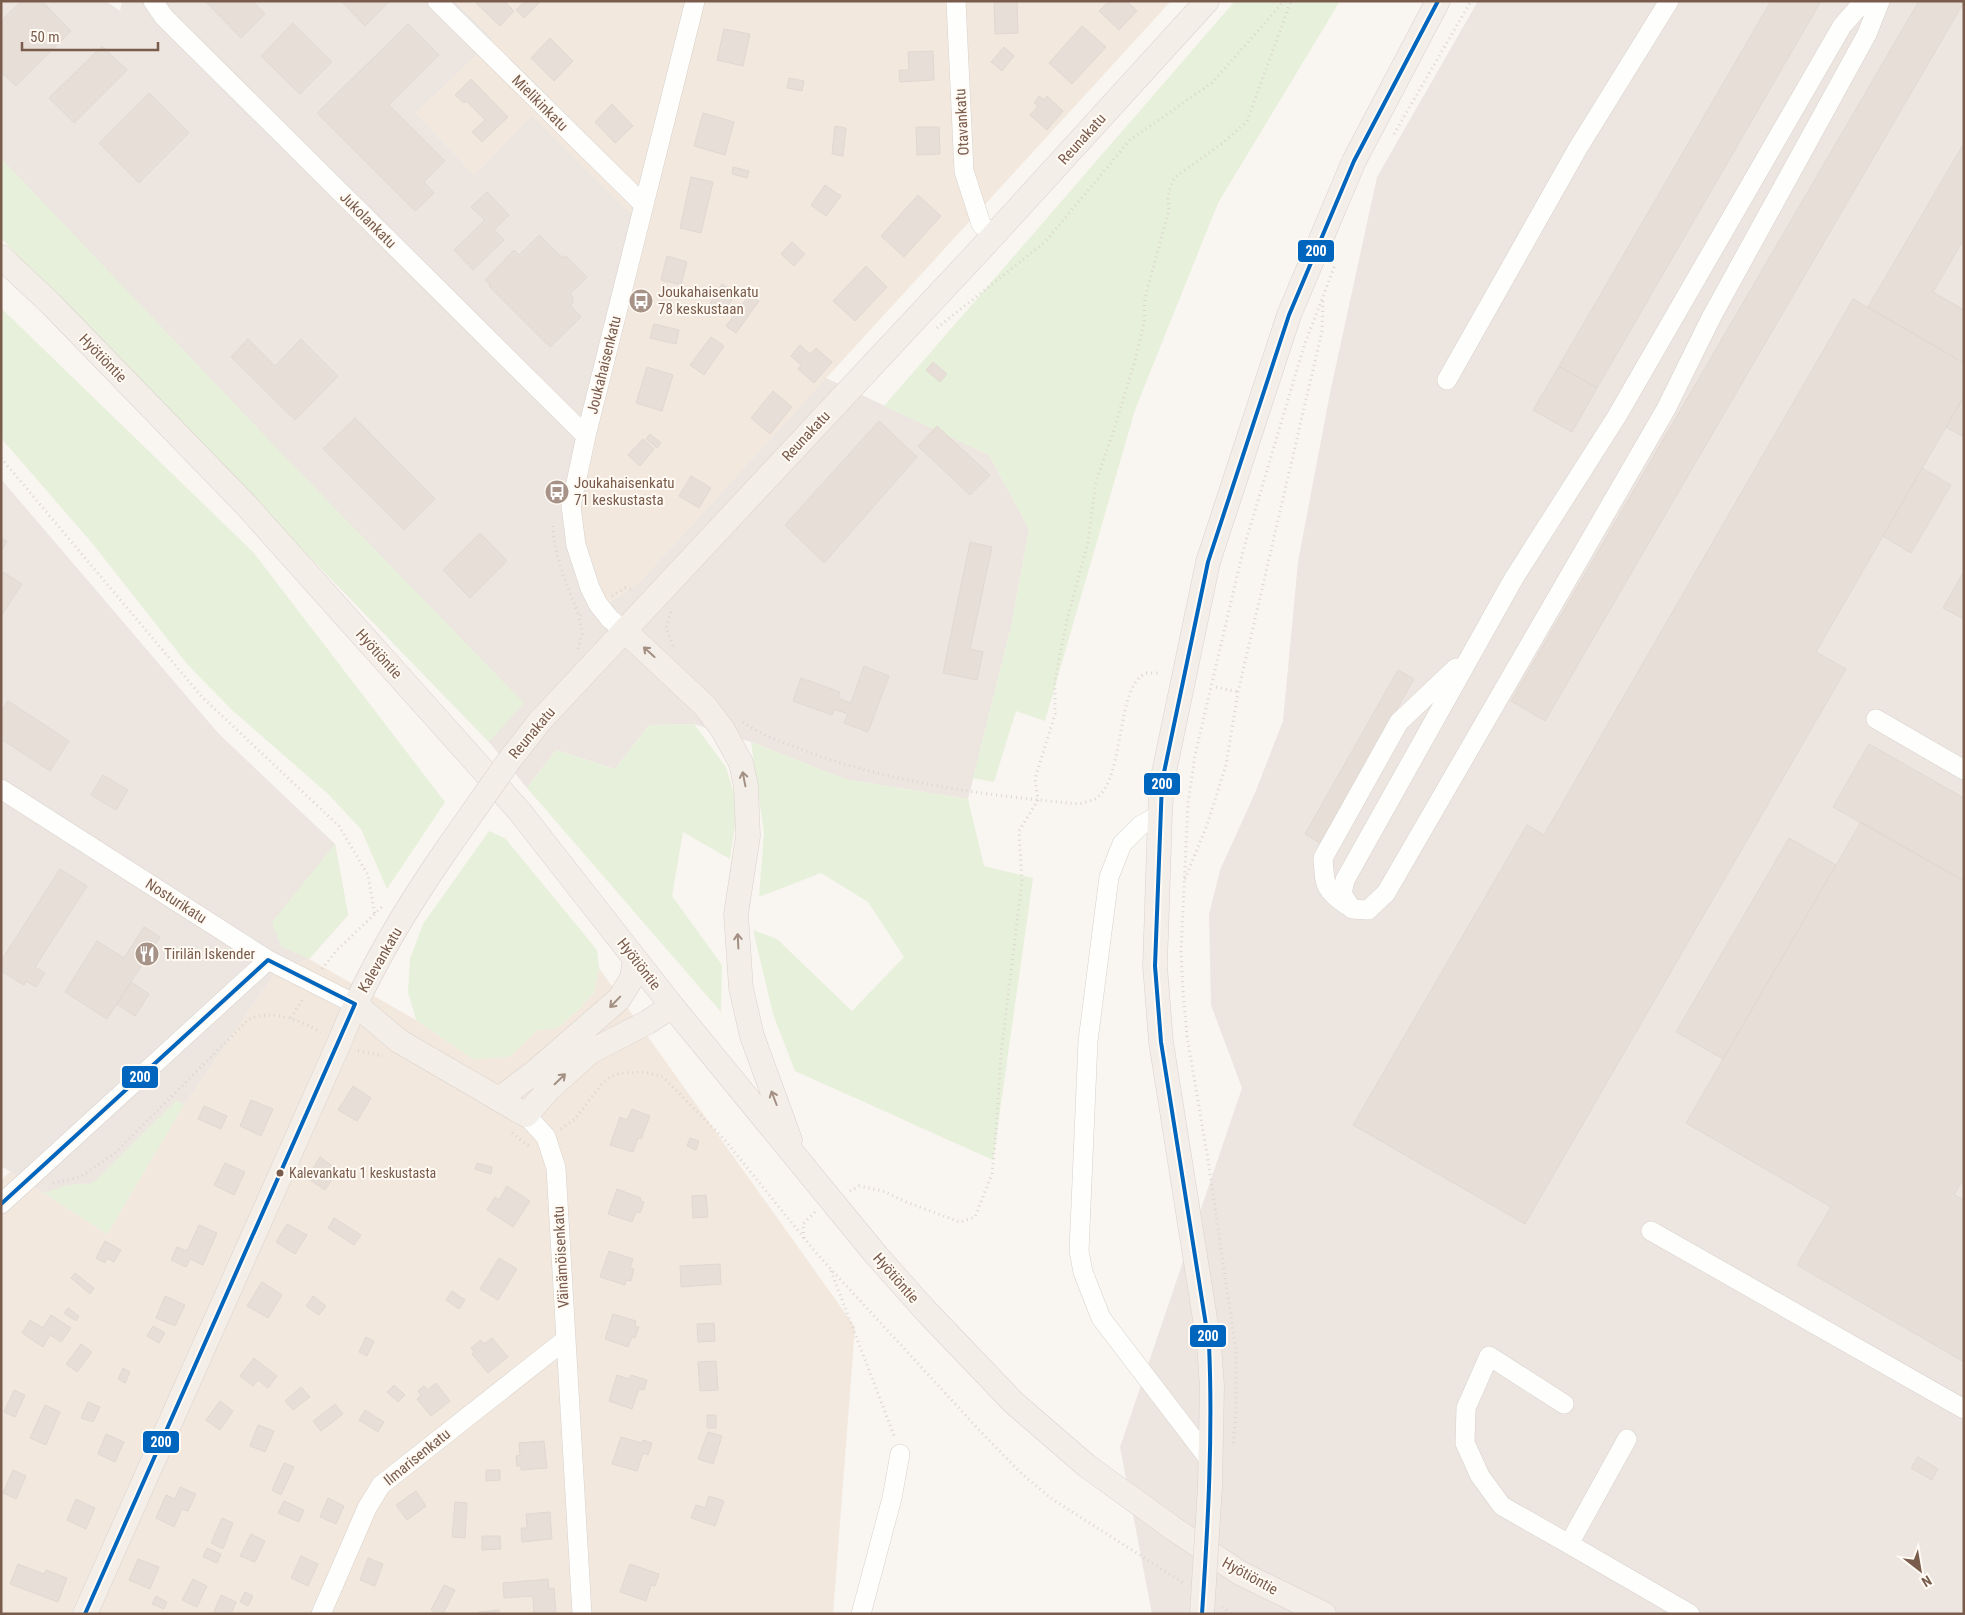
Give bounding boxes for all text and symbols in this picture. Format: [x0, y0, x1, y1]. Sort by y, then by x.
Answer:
scale bar [22, 20, 159, 52]
text: 50 m [30, 28, 60, 46]
street label: Mielikinkatu [508, 71, 572, 135]
street label: Otavankatu [951, 88, 973, 156]
street label: Reunakatu [1054, 110, 1110, 168]
street label: Jukolankatu [336, 188, 400, 252]
line badge: 200 [1297, 239, 1335, 263]
text: 200 [1305, 243, 1327, 259]
place label: Joukahaisenkatu 78 keskustaan [658, 283, 759, 318]
bus stop icon: Joukahaisenkatu 78 keskustaan [628, 288, 654, 314]
street label: Joukahaisenkatu [583, 314, 625, 416]
street label: Hyötiöntie [75, 330, 131, 386]
street label: Reunakatu [778, 407, 834, 465]
place label: Joukahaisenkatu 71 keskustasta [574, 474, 675, 509]
bus stop icon: Joukahaisenkatu 71 keskustasta [544, 479, 570, 505]
street label: Hyötiöntie [352, 625, 406, 683]
one-way arrow [642, 646, 655, 658]
street label: Reunakatu [505, 703, 559, 763]
one-way arrow [739, 772, 749, 788]
line badge: 200 [1143, 772, 1181, 796]
text: 200 [1151, 776, 1173, 792]
street label: Nosturikatu [142, 875, 210, 927]
street label: Kalevankatu [354, 924, 406, 996]
one-way arrow [734, 933, 743, 949]
street label: Hyötiöntie [613, 935, 665, 993]
restaurant icon: Tirilän Iskender [134, 941, 160, 967]
place label: Tirilän Iskender [164, 945, 256, 963]
one-way arrow [609, 996, 621, 1008]
line badge: 200 [121, 1065, 159, 1089]
text: 200 [129, 1069, 151, 1085]
one-way arrow [553, 1073, 566, 1085]
one-way arrow [769, 1091, 778, 1106]
place label: Kalevankatu 1 keskustasta [289, 1165, 436, 1181]
marker: Kalevankatu 1 keskustasta [275, 1168, 285, 1178]
street label: Väinämöisenkatu [549, 1206, 573, 1308]
street label: Hyötiöntie [869, 1249, 923, 1307]
line badge: 200 [1189, 1324, 1227, 1348]
text: 200 [1197, 1328, 1219, 1344]
street label: Ilmarisenkatu [380, 1425, 454, 1489]
line badge: 200 [142, 1430, 180, 1454]
text: 200 [150, 1434, 172, 1450]
north arrow [1895, 1545, 1945, 1595]
street label: Hyötiöntie [1219, 1553, 1281, 1599]
text: N [1919, 1572, 1934, 1590]

